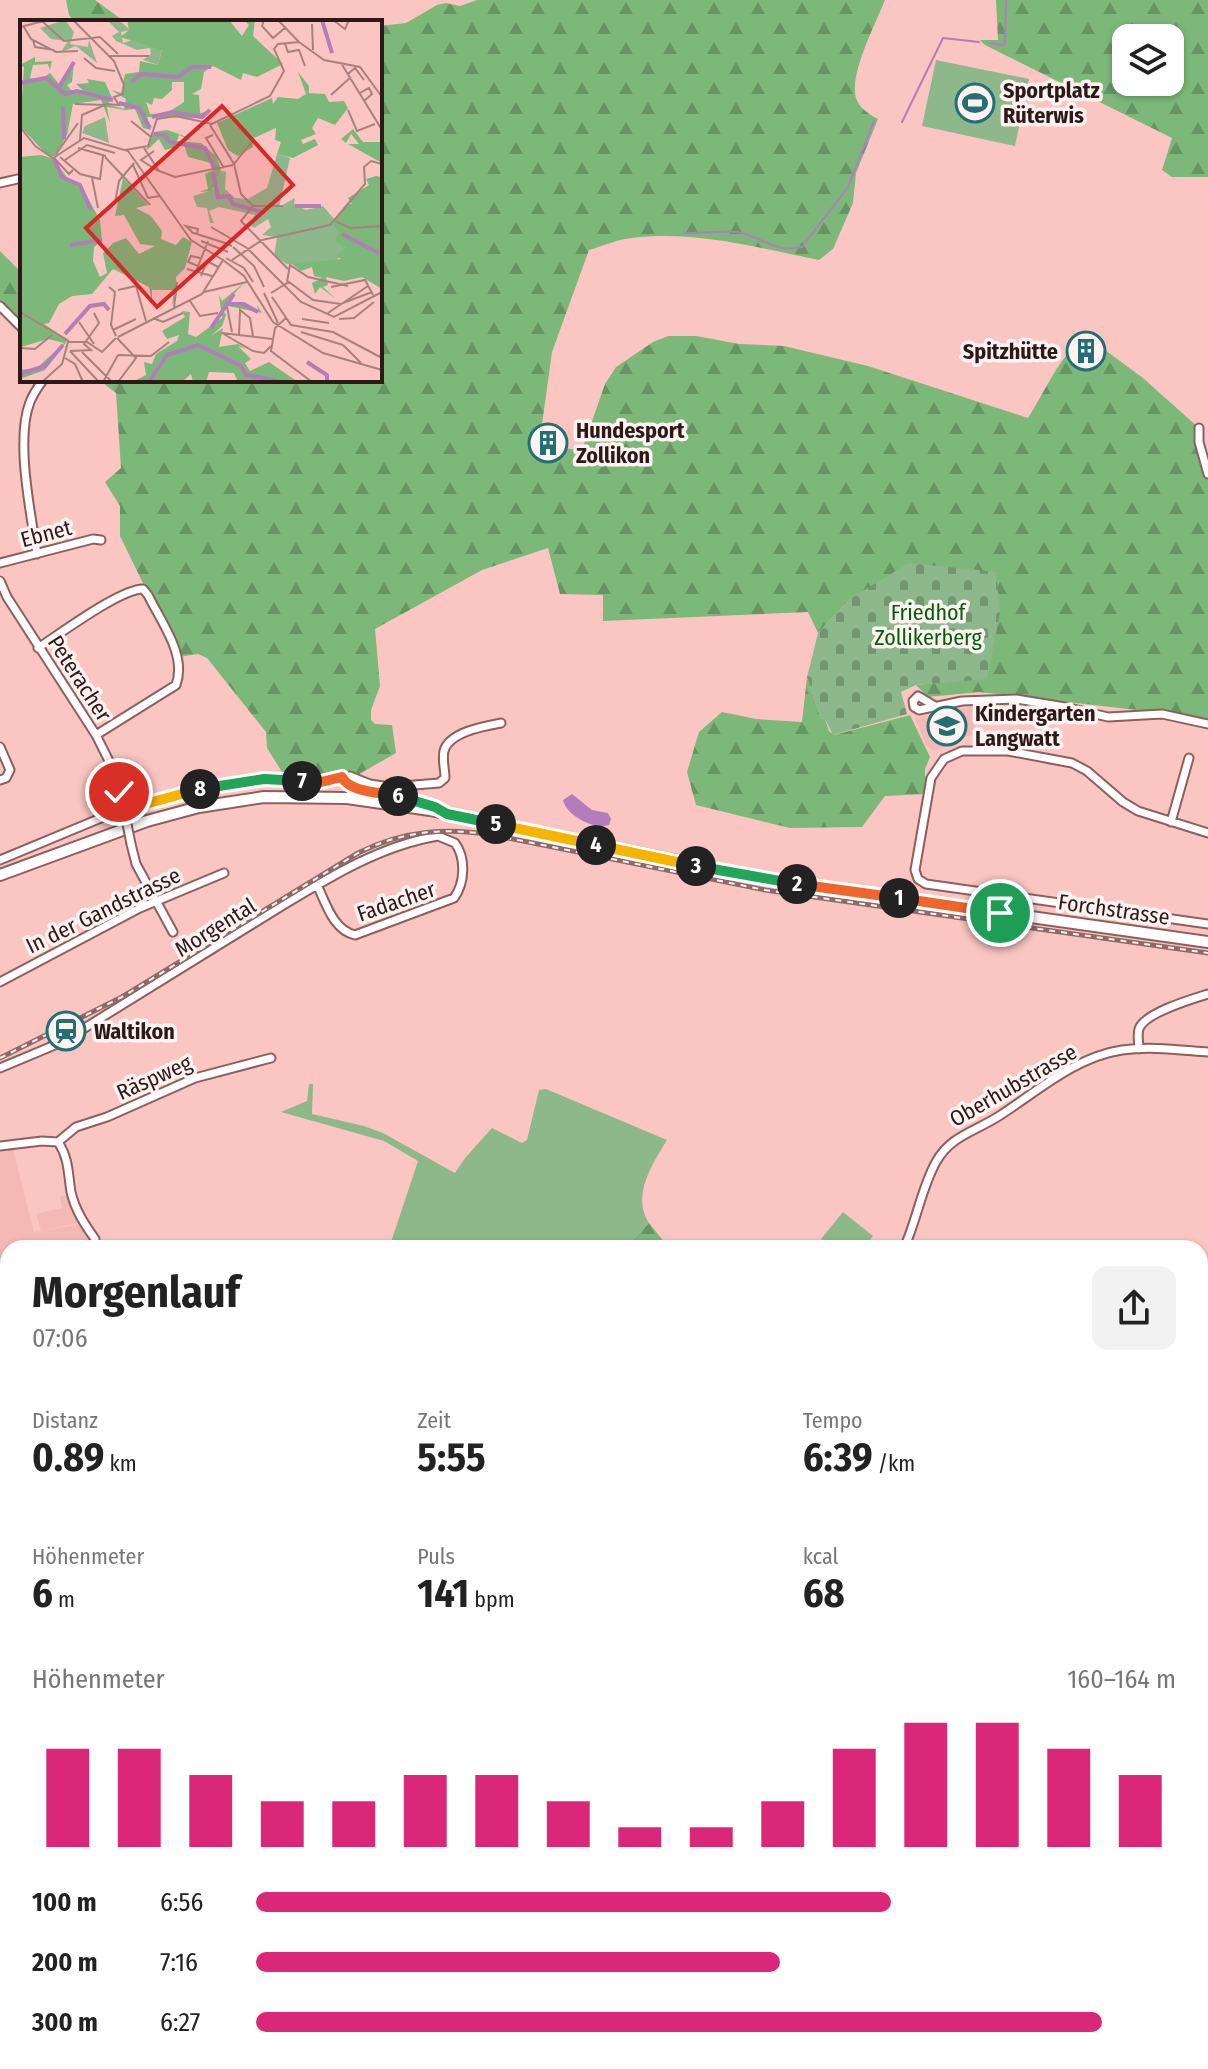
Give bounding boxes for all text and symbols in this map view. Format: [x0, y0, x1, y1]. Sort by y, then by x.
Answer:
inset map [20, 20, 382, 382]
map controls [1112, 24, 1184, 96]
button: layers [1112, 24, 1184, 96]
place label: Sportplatz Rüterwis [1003, 77, 1100, 129]
sports icon: Sportplatz Rüterwis [954, 82, 996, 124]
building icon: Spitzhütte [1065, 330, 1107, 372]
place label: Spitzhütte [963, 338, 1058, 365]
place label: Hundesport Zollikon [576, 417, 685, 469]
building icon: Hundesport Zollikon [527, 422, 569, 464]
street label: Ebnet [18, 514, 75, 553]
park label: Friedhof Zollikerberg [874, 599, 982, 651]
street label: Peteracher [42, 630, 117, 726]
place label: Kindergarten Langwatt [975, 700, 1095, 752]
school or university icon: Kindergarten Langwatt [926, 705, 968, 747]
pin [85, 758, 153, 826]
pin: 7 [282, 761, 322, 801]
text: 7 [297, 767, 307, 794]
pin: 8 [180, 769, 220, 809]
icon: check [97, 770, 141, 814]
text: 8 [194, 775, 206, 802]
pin: 6 [378, 776, 418, 816]
text: 6 [392, 782, 404, 809]
pin: 5 [476, 804, 516, 844]
text: 5 [491, 810, 501, 837]
pin: 4 [576, 825, 616, 865]
text: 4 [590, 831, 602, 858]
pin: 3 [676, 846, 716, 886]
text: 3 [691, 852, 701, 879]
street label: In der Gandstrasse [22, 861, 185, 960]
pin: 2 [777, 864, 817, 904]
text: 2 [792, 870, 802, 897]
street label: Fadacher [353, 875, 439, 927]
pin: 1 [879, 878, 919, 918]
pin [966, 879, 1034, 947]
text: 1 [894, 884, 904, 911]
street label: Forchstrasse [1057, 888, 1171, 931]
icon: arrive [978, 891, 1022, 935]
street label: Morgental [170, 892, 261, 963]
station icon: Waltikon [45, 1010, 87, 1052]
place label: Waltikon [94, 1018, 175, 1045]
street label: Oberhubstrasse [945, 1038, 1082, 1133]
street label: Räspweg [113, 1049, 196, 1106]
text: Morgenlauf [32, 1266, 240, 1319]
button: share [1092, 1266, 1176, 1350]
text: 07:06 [32, 1323, 88, 1354]
text: Distanz [32, 1407, 98, 1434]
text: Zeit [417, 1407, 451, 1434]
text: Tempo [803, 1407, 863, 1434]
text: 0.89 [32, 1434, 104, 1482]
text: 5:55 [417, 1434, 486, 1482]
text: 6:39 [803, 1434, 873, 1482]
text: km [104, 1450, 137, 1477]
text: /km [873, 1450, 915, 1477]
text: Höhenmeter [32, 1543, 144, 1570]
text: Puls [417, 1543, 455, 1570]
text: kcal [803, 1543, 838, 1570]
text: 6 [32, 1570, 53, 1618]
text: 141 [417, 1570, 469, 1618]
text: 68 [803, 1570, 845, 1618]
text: m [53, 1586, 75, 1613]
text: bpm [469, 1586, 515, 1613]
text: Höhenmeter [32, 1664, 165, 1695]
text: 160–164 m [1067, 1664, 1176, 1695]
text: 100 m [32, 1887, 97, 1918]
text: 6:56 [160, 1887, 203, 1918]
text: 200 m [32, 1947, 98, 1978]
text: 7:16 [160, 1947, 198, 1978]
text: 300 m [32, 2007, 98, 2038]
text: 6:27 [160, 2007, 200, 2038]

